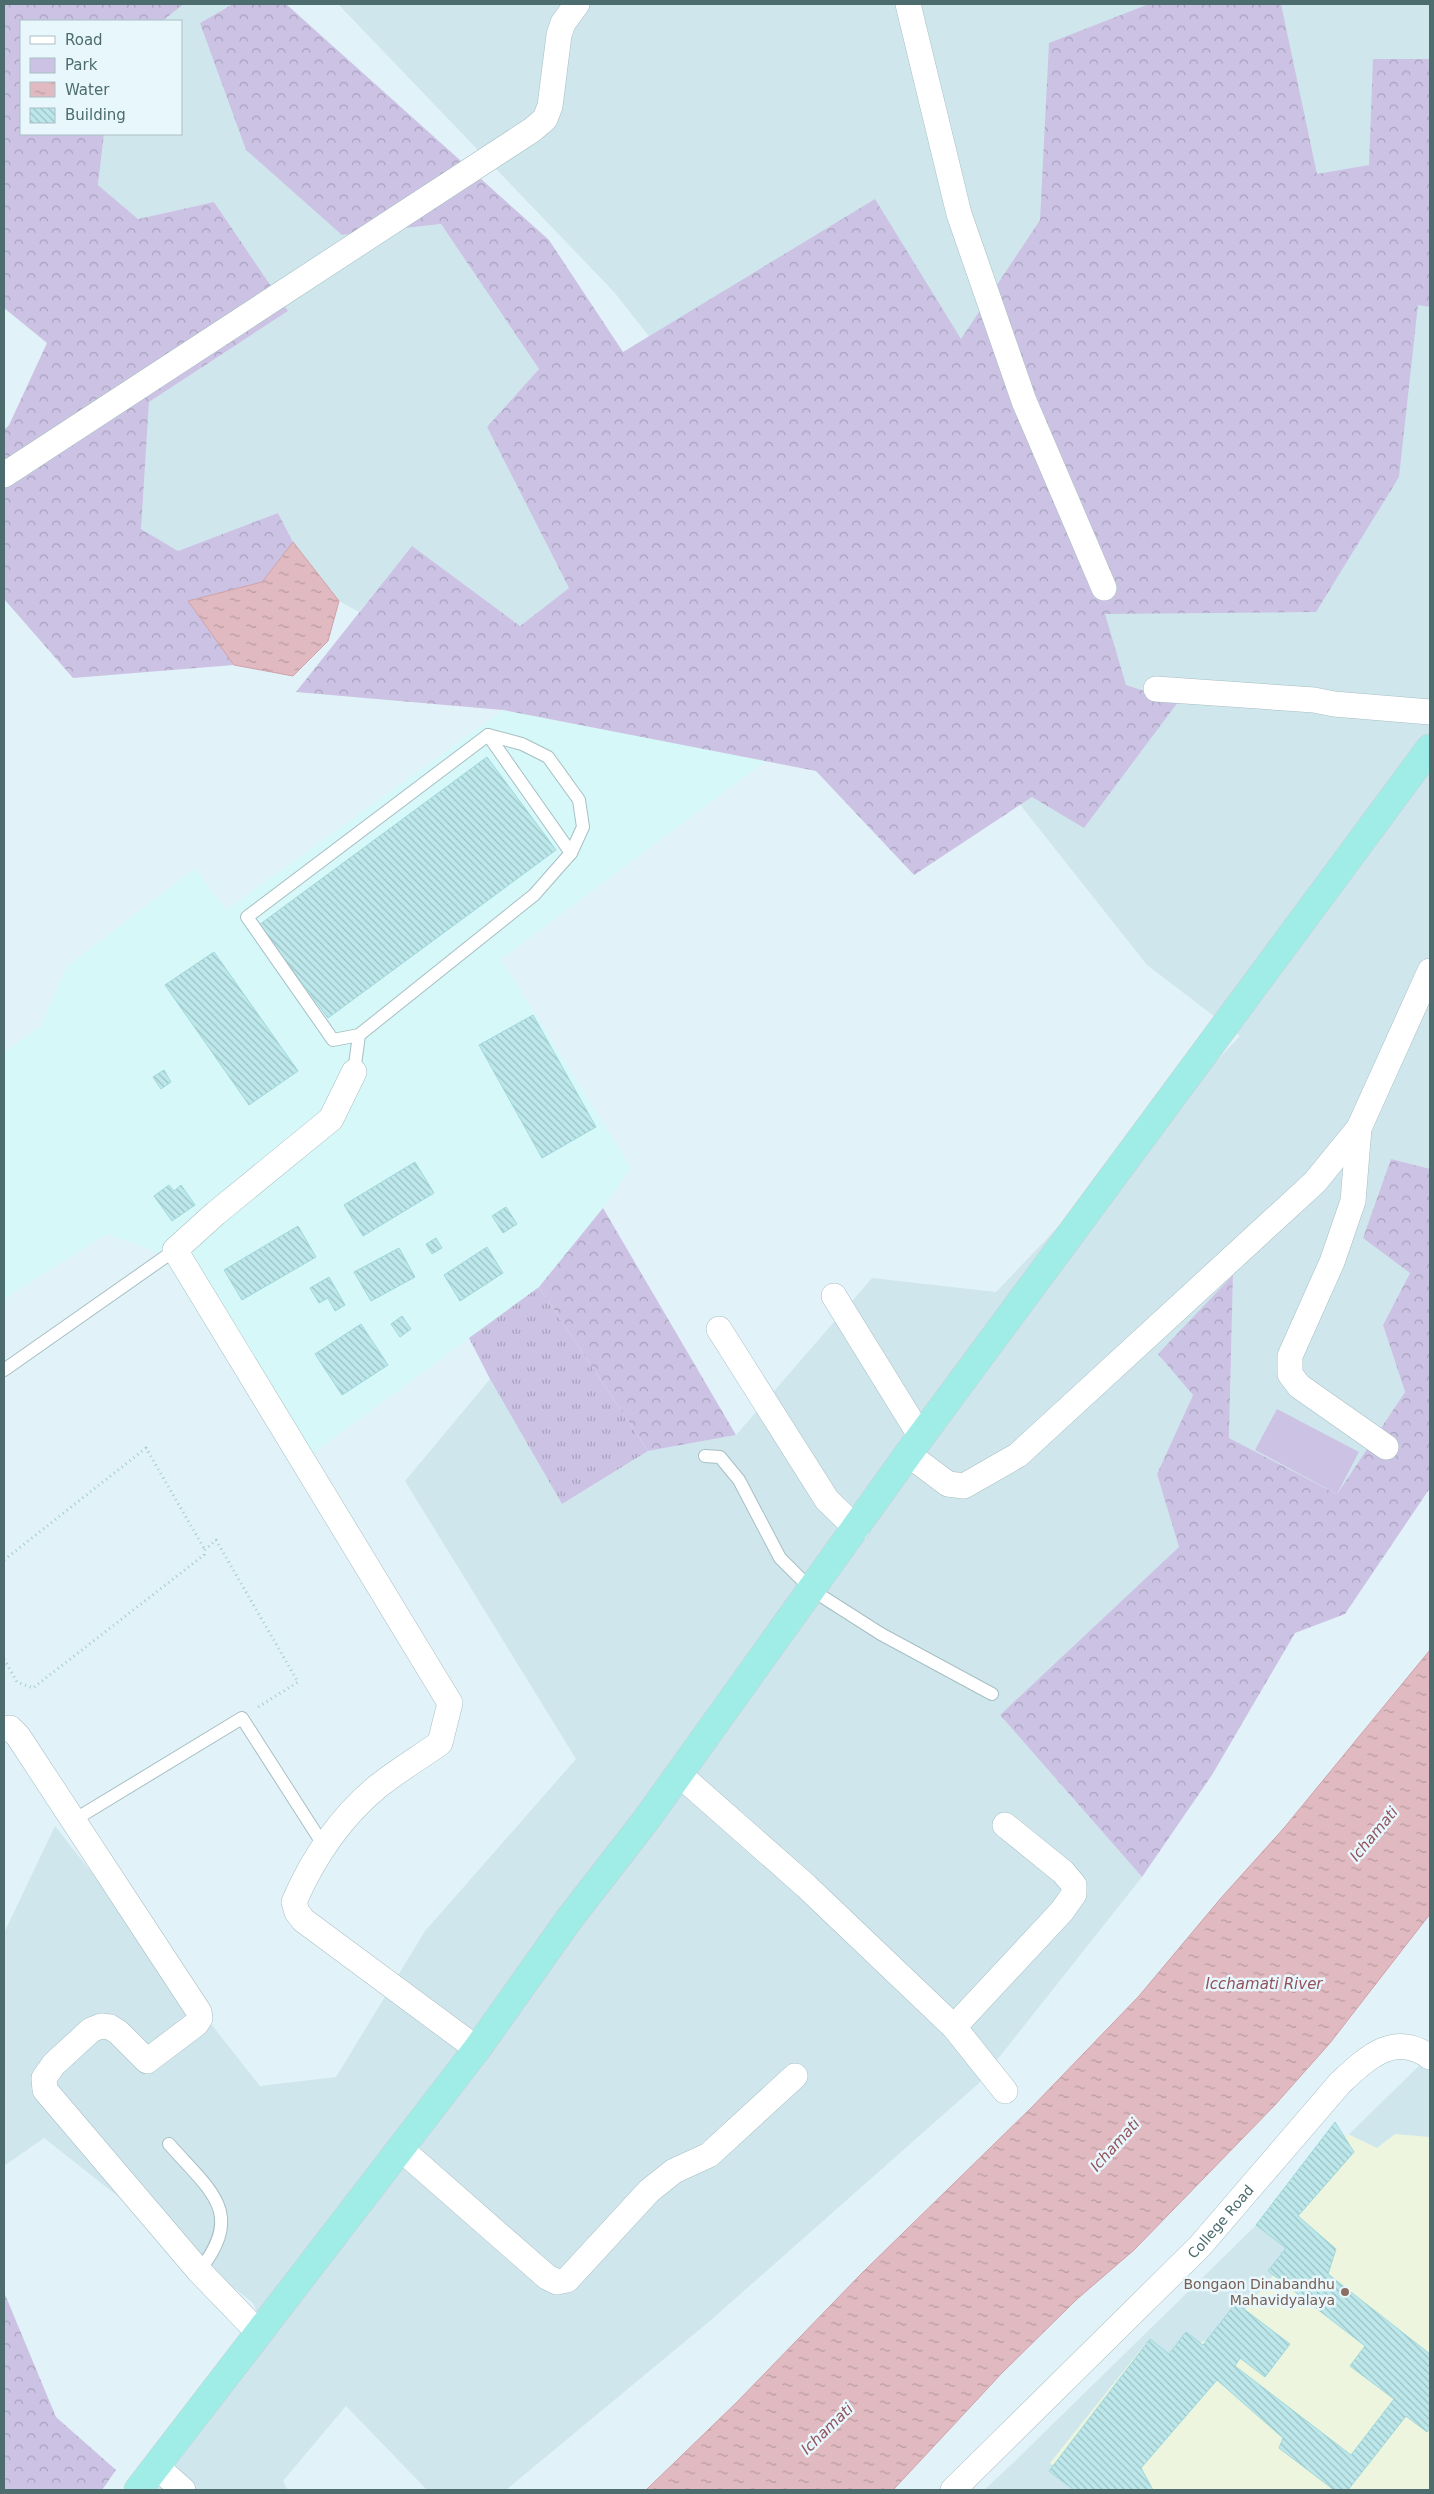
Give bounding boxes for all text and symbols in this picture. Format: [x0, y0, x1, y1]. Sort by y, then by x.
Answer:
legend [20, 20, 182, 135]
text: Road [65, 31, 103, 49]
text: Park [65, 56, 98, 74]
text: Water [65, 81, 110, 99]
text: Building [65, 106, 126, 124]
water label: Ichamati [1346, 1803, 1402, 1865]
water label: Icchamati River [1205, 1975, 1323, 1993]
water label: Ichamati [1086, 2114, 1144, 2175]
street label: College Road [1184, 2182, 1257, 2262]
place label: Bongaon Dinabandhu Mahavidyalaya [1184, 2276, 1335, 2308]
marker: Bongaon Dinabandhu Mahavidyalaya [1339, 2286, 1351, 2298]
water label: Ichamati [797, 2399, 857, 2458]

